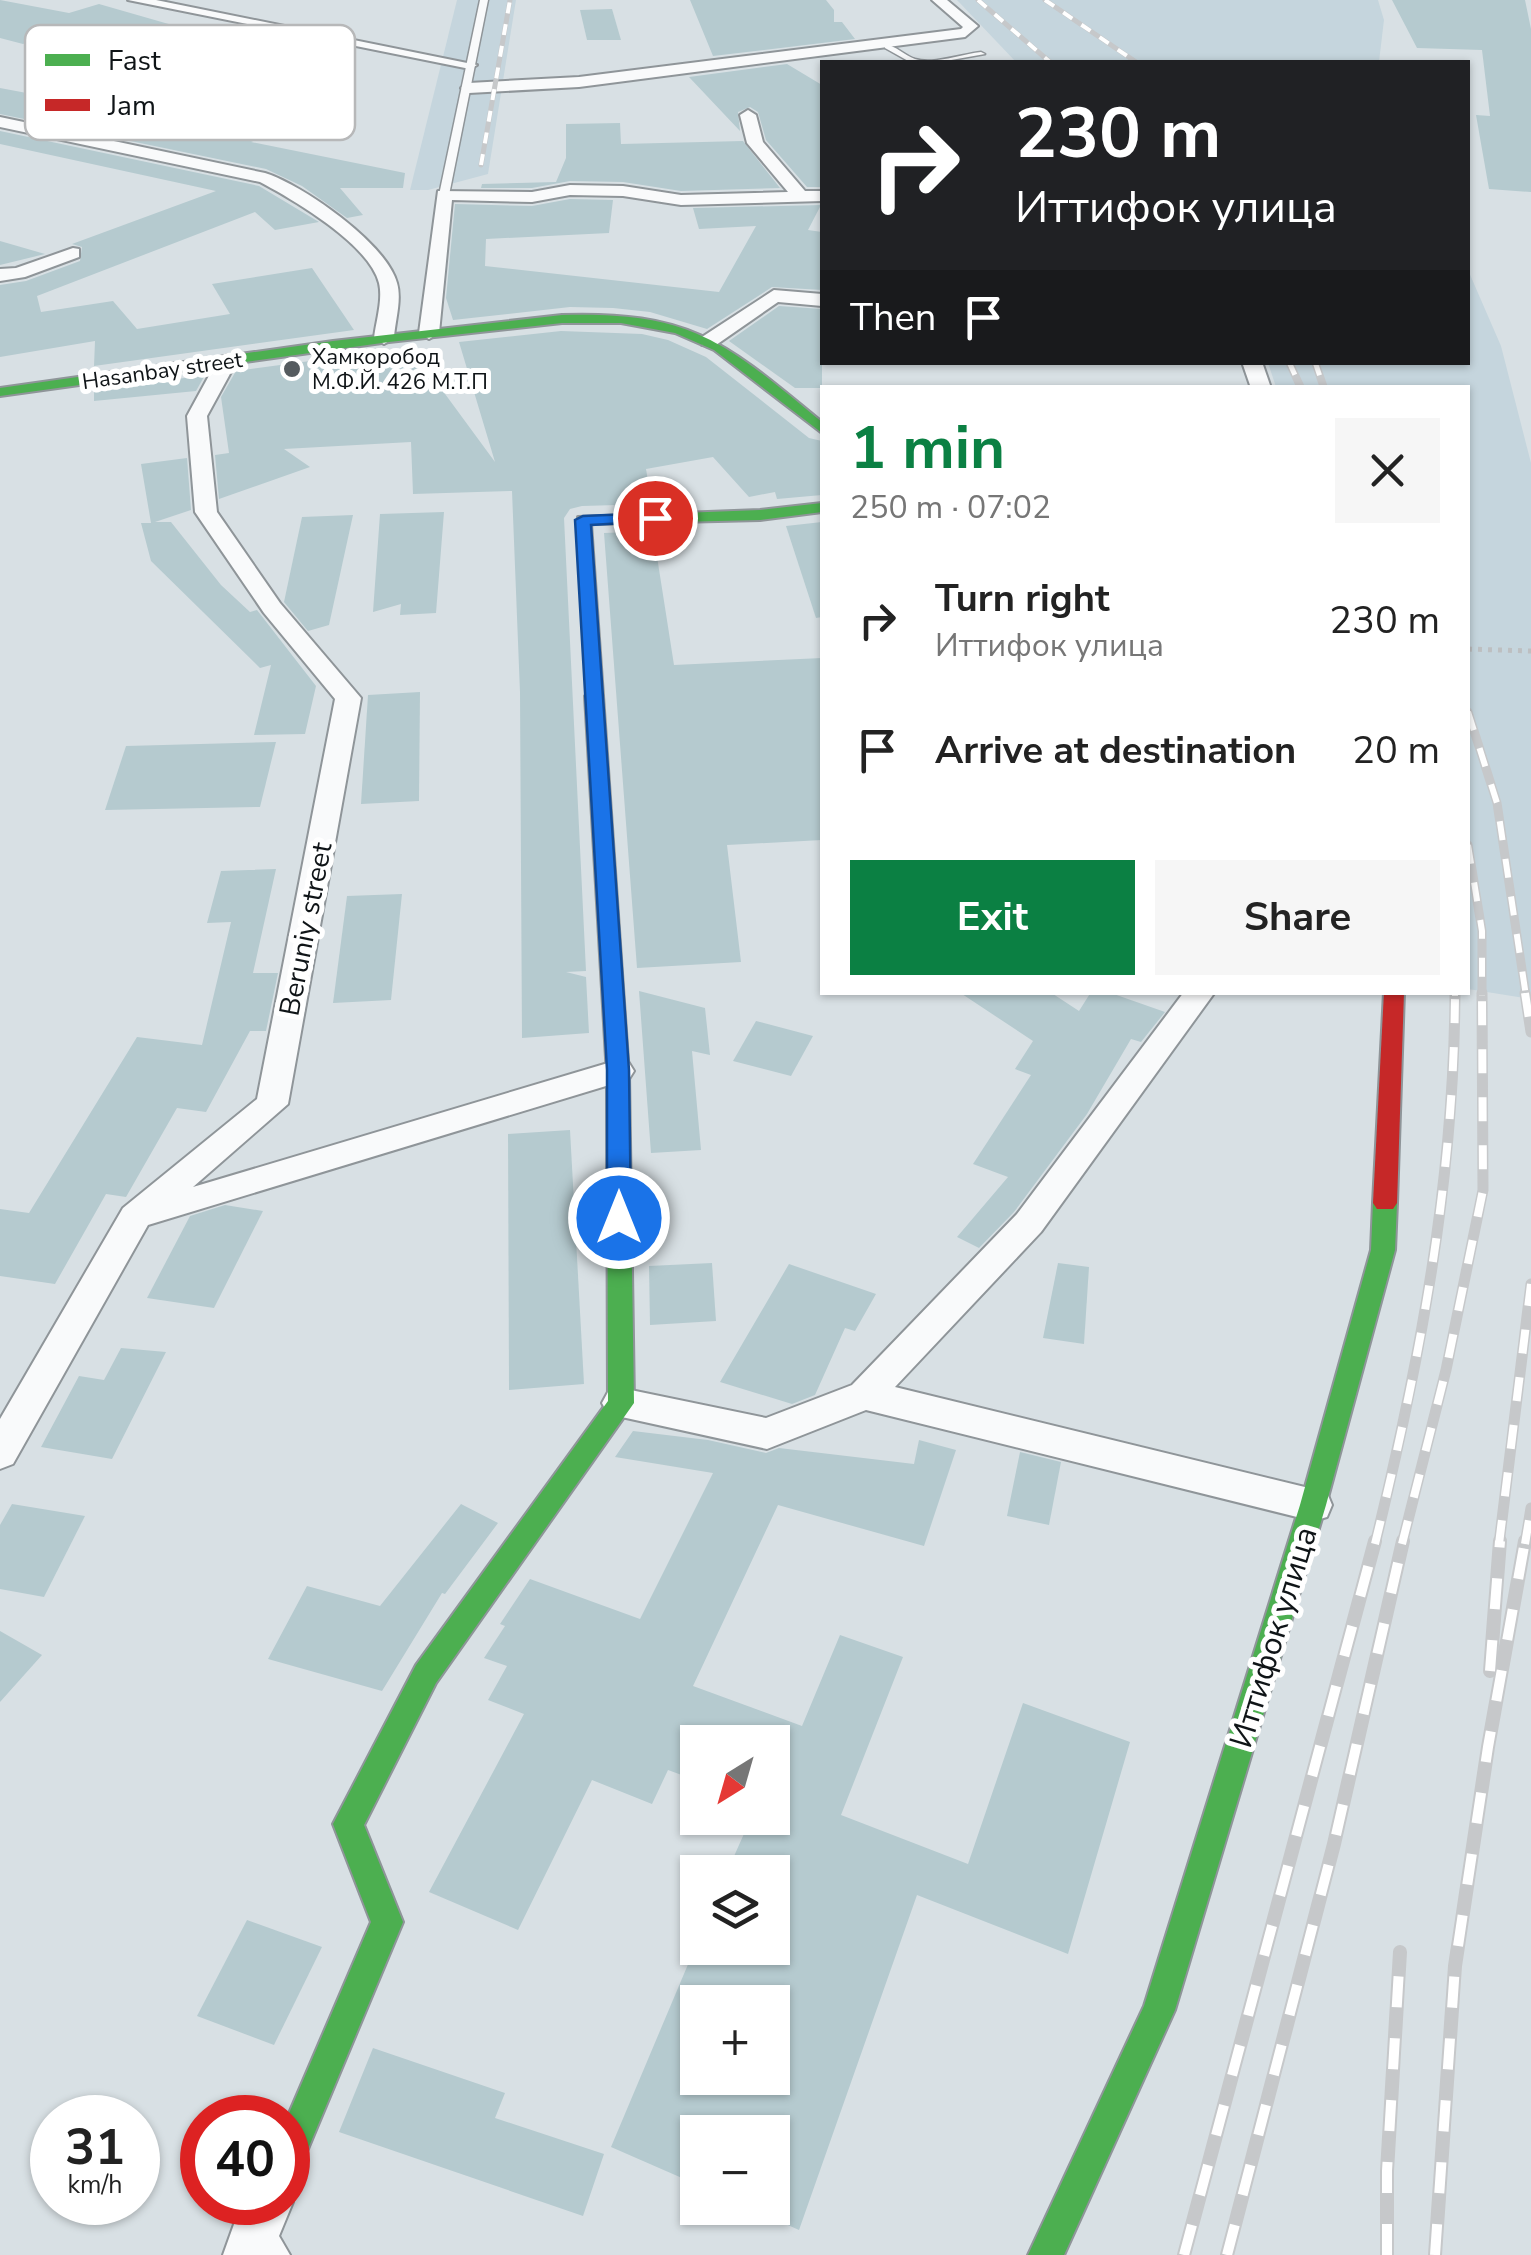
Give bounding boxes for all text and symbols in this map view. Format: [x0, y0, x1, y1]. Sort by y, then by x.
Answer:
legend [25, 25, 355, 140]
text: Fast [108, 42, 161, 80]
text: 230 m [1015, 86, 1221, 182]
text: Jam [107, 87, 156, 125]
icon: right [850, 100, 980, 230]
text: Иттифок улица [1015, 177, 1337, 238]
icon: arrive [956, 290, 1011, 345]
text: Then [850, 292, 936, 343]
place label: Хамкоробод М.Ф.Й. 426 М.Т.П [312, 342, 488, 397]
street label: Hasanbay street [80, 345, 244, 397]
marker: Хамкоробод М.Ф.Й. 426 М.Т.П [281, 358, 303, 380]
text: 1 min [850, 407, 1005, 489]
button: close [1335, 418, 1440, 523]
pin [613, 476, 698, 561]
text: 250 m · 07:02 [850, 486, 1051, 529]
icon: arrive [628, 491, 683, 546]
text: Turn right [935, 573, 1110, 624]
icon: right [850, 593, 905, 648]
text: 230 m [1329, 595, 1440, 646]
text: Иттифок улица [935, 624, 1164, 667]
icon: arrive [850, 723, 905, 778]
text: Arrive at destination [935, 725, 1296, 776]
text: 20 m [1352, 725, 1440, 776]
street label: Beruniy street [271, 839, 341, 1019]
button: Exit [850, 860, 1135, 975]
button: Share [1155, 860, 1440, 975]
position arrow [567, 1166, 671, 1270]
street label: Иттифок улица [1219, 1521, 1328, 1753]
north arrow [680, 1725, 790, 1835]
map controls [680, 1725, 790, 2225]
button: layers [680, 1855, 790, 1965]
button: + [680, 1985, 790, 2095]
speed limit sign: 40 [180, 2095, 310, 2225]
text: 31 [65, 2113, 125, 2182]
button: − [680, 2115, 790, 2225]
text: km/h [67, 2168, 123, 2202]

